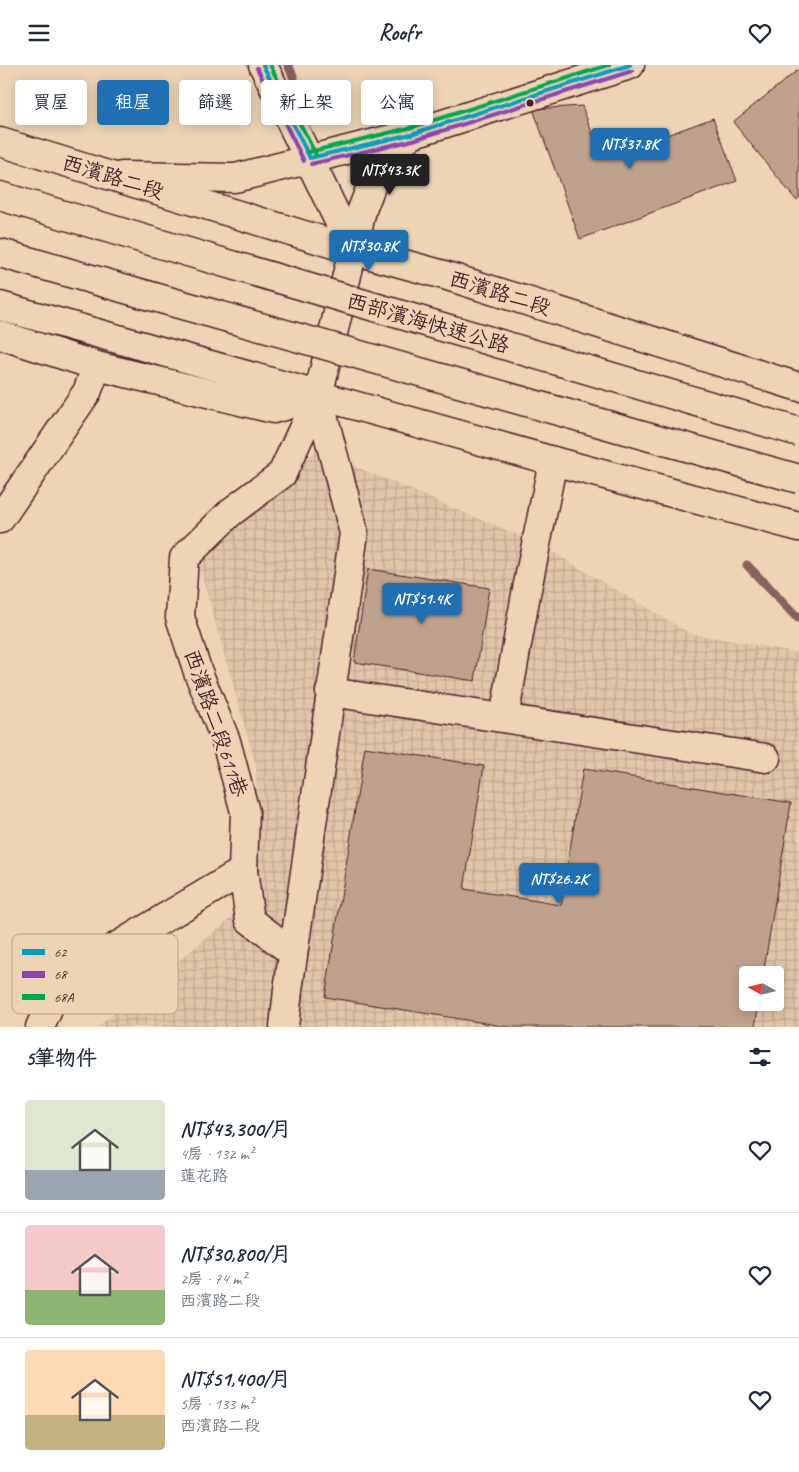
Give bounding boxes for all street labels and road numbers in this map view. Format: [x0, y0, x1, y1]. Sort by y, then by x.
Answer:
street label: 西濱路二段 [59, 149, 167, 205]
street label: 西濱路二段 [446, 265, 554, 321]
street label: 西部濱海快速公路 [344, 287, 512, 359]
street label: 西濱路二段611巷 [179, 646, 253, 800]

